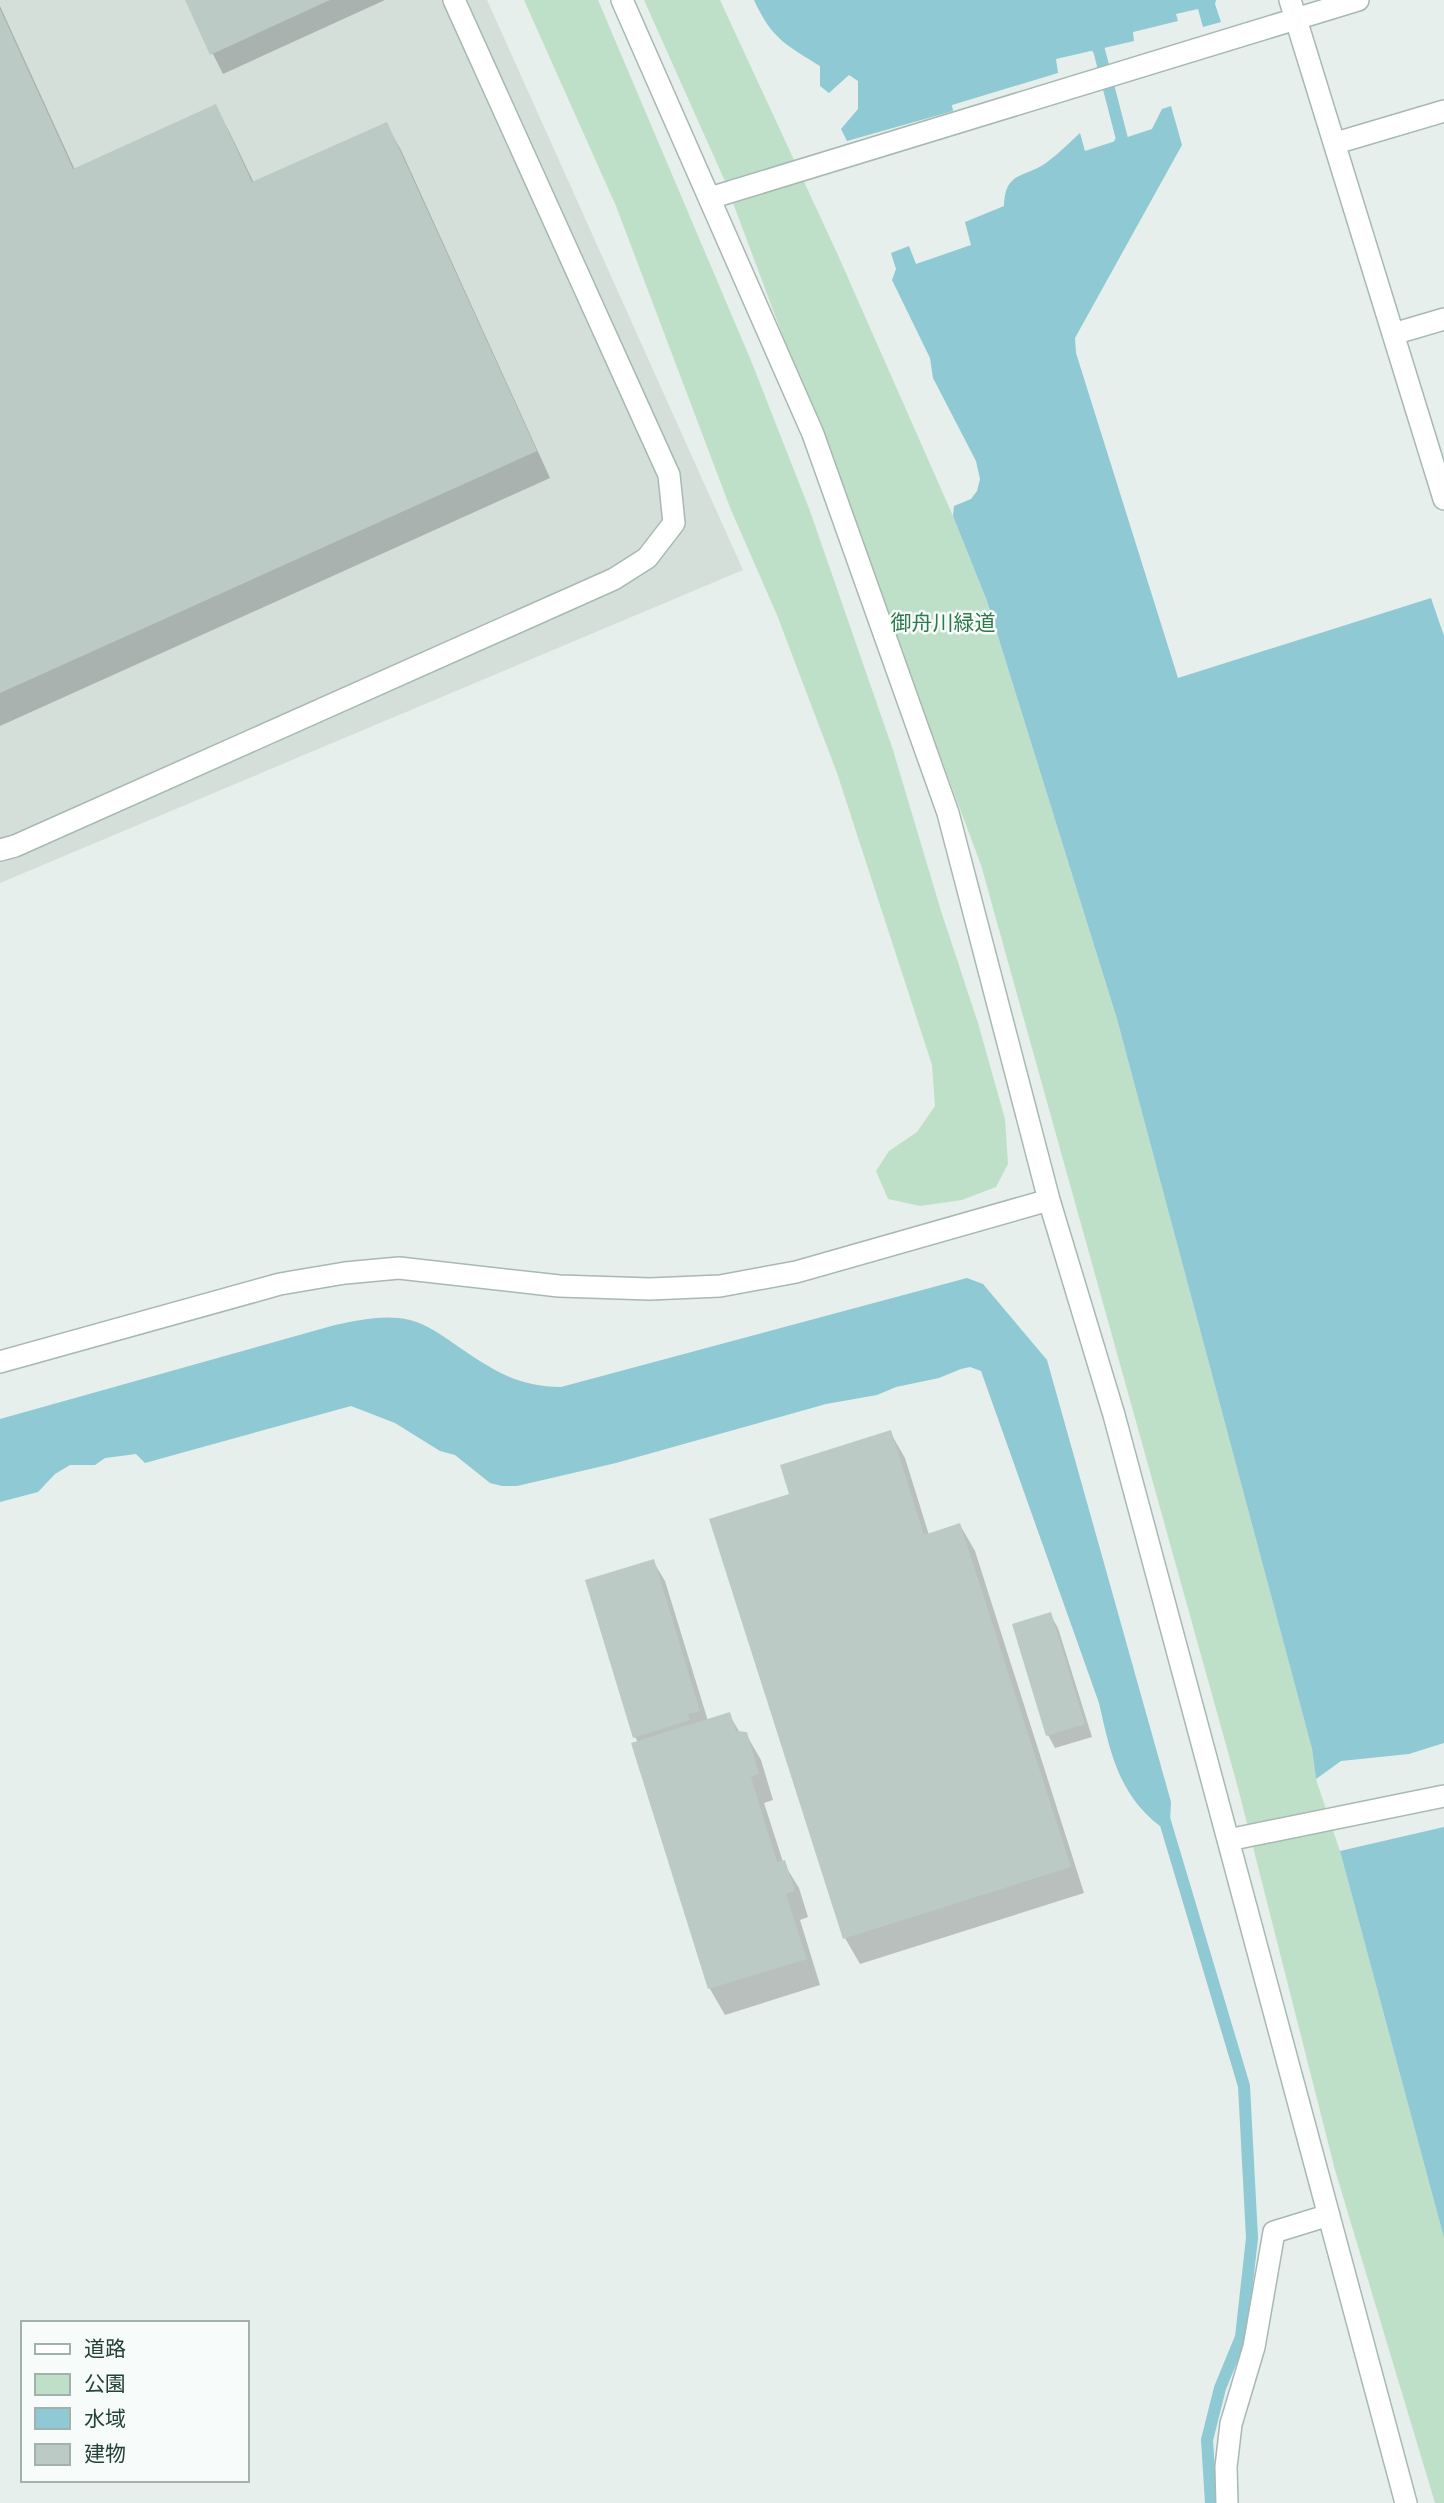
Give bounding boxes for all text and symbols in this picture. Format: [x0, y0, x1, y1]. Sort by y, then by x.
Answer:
park label: 御舟川緑道 [891, 610, 996, 635]
legend [21, 2321, 248, 2482]
text: 道路 [84, 2336, 126, 2361]
text: 公園 [84, 2371, 126, 2396]
text: 水域 [84, 2406, 126, 2431]
text: 建物 [84, 2441, 126, 2466]

